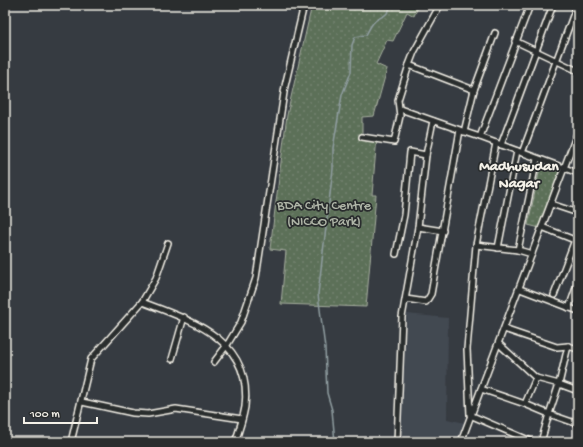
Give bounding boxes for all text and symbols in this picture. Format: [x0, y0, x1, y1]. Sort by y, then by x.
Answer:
district label: Madhusudan Nagar [479, 158, 560, 193]
park label: BDA City Centre (NICCO Park) [276, 198, 372, 231]
scale bar [24, 399, 97, 425]
text: 100 m [29, 408, 60, 422]

